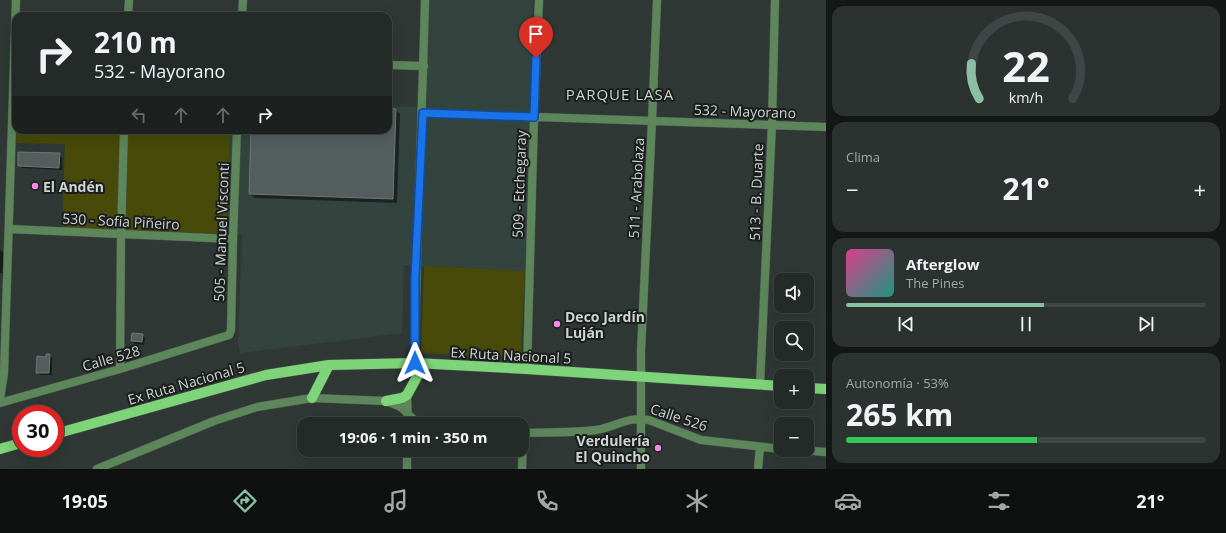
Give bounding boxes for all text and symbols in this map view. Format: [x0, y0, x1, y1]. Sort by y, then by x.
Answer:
pin [519, 17, 553, 58]
text: 210 m [94, 23, 177, 61]
icon: arrive [525, 23, 547, 45]
icon: right [28, 28, 80, 80]
text: 22 [1002, 38, 1050, 94]
text: 532 - Mayorano [94, 59, 225, 83]
district label: PARQUE LASA [566, 84, 674, 104]
text: km/h [1009, 87, 1043, 106]
street label: 532 - Mayorano [694, 100, 796, 122]
icon: left [128, 104, 150, 126]
icon: ahead [170, 104, 192, 126]
icon: ahead [212, 104, 234, 126]
icon: right [254, 104, 276, 126]
street label: 509 - Etchegaray [508, 129, 530, 238]
street label: 511 - Arabolaza [624, 137, 648, 239]
street label: 513 - B. Duarte [745, 143, 767, 241]
text: Clima [846, 148, 880, 166]
street label: 505 - Manuel Visconti [209, 162, 233, 302]
text: 21° [1002, 168, 1050, 209]
text: − [846, 174, 859, 204]
text: + [1193, 174, 1206, 204]
place label: El Andén [43, 177, 104, 196]
marker: El Andén [30, 181, 40, 191]
street label: 530 - Sofía Piñeiro [62, 208, 180, 234]
text: Afterglow [906, 254, 980, 274]
map controls [774, 273, 814, 457]
button: sound [774, 273, 814, 313]
text: The Pines [906, 274, 964, 292]
place label: Deco Jardín Luján [565, 307, 645, 342]
icon: previous [895, 313, 917, 335]
icon: pause [1015, 313, 1037, 335]
icon: next [1135, 313, 1157, 335]
marker: Deco Jardín Luján [552, 319, 562, 329]
button: search [774, 321, 814, 361]
street label: Calle 528 [80, 341, 142, 375]
position arrow [394, 342, 436, 384]
street label: Ex Ruta Nacional 5 [450, 342, 572, 368]
street label: Ex Ruta Nacional 5 [125, 357, 247, 409]
button: + [774, 369, 814, 409]
text: Autonomía · 53% [846, 374, 949, 392]
text: 265 km [846, 394, 953, 435]
street label: Calle 526 [648, 399, 710, 435]
speed limit sign: 30 [12, 405, 64, 457]
button: − [774, 417, 814, 457]
text: 19:06 · 1 min · 350 m [339, 427, 487, 447]
place label: Verdulería El Quincho [575, 431, 650, 466]
marker: Verdulería El Quincho [653, 443, 663, 453]
icon: directions [231, 487, 259, 515]
icon: music [382, 487, 410, 515]
icon: phone [533, 487, 561, 515]
icon: climate [683, 487, 711, 515]
icon: car [834, 487, 862, 515]
icon: filters [985, 487, 1013, 515]
text: 19:05 [61, 489, 108, 513]
text: 21° [1136, 489, 1165, 513]

